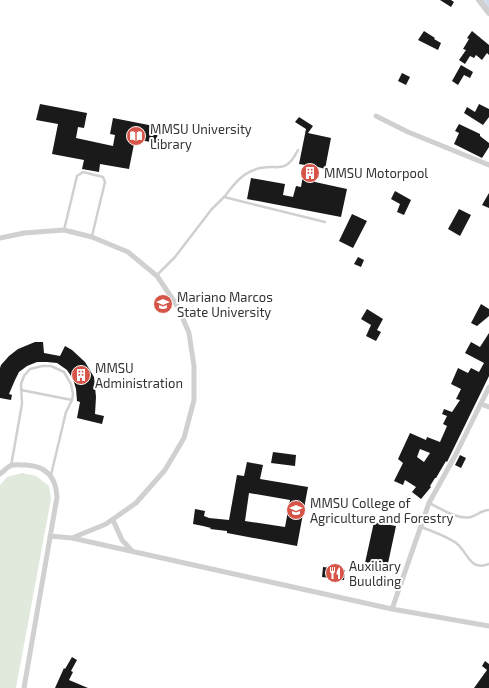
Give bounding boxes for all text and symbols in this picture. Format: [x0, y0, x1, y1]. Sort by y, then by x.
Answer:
place label: MMSU University Library [150, 121, 252, 152]
library icon: MMSU University Library [125, 125, 147, 147]
building icon: MMSU Motorpool [299, 162, 321, 184]
place label: MMSU Motorpool [324, 165, 428, 181]
place label: Mariano Marcos State University [177, 289, 273, 320]
school or university icon: Mariano Marcos State University [152, 293, 174, 315]
place label: MMSU Administration [95, 360, 183, 391]
building icon: MMSU Administration [70, 364, 92, 386]
place label: MMSU College of Agriculture and Forestry [310, 495, 454, 526]
school or university icon: MMSU College of Agriculture and Forestry [285, 499, 307, 521]
place label: Auxiliary Buulding [349, 558, 401, 589]
restaurant icon: Auxiliary Buulding [324, 562, 346, 584]

